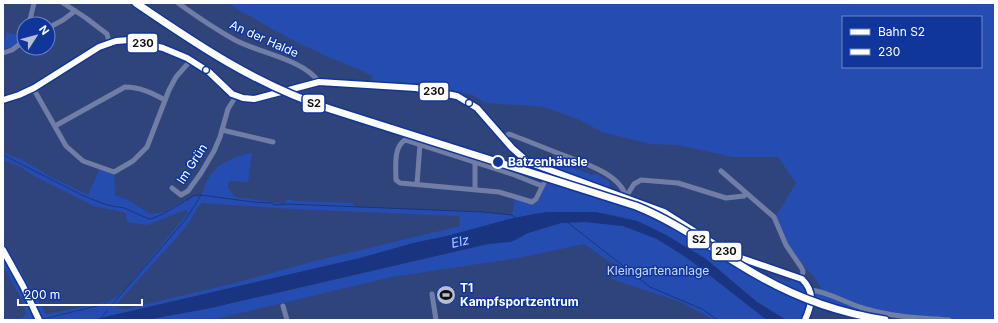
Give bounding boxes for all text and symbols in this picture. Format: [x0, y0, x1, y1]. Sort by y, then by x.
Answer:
north arrow [16, 16, 56, 56]
legend [842, 16, 982, 68]
street label: An der Halde [227, 17, 301, 60]
text: N [36, 23, 52, 38]
text: Bahn S2 [878, 24, 925, 39]
line badge: 230 [127, 33, 158, 53]
text: 230 [132, 36, 154, 50]
text: 230 [878, 44, 900, 59]
unlabelled marker [201, 65, 211, 75]
line badge: 230 [419, 82, 449, 101]
text: 230 [423, 84, 445, 98]
line badge: S2 [302, 94, 325, 113]
text: S2 [307, 96, 321, 110]
unlabelled marker [464, 98, 474, 108]
street label: Im Grün [173, 141, 210, 187]
place label: Batzenhäusle [508, 154, 588, 169]
marker: Batzenhäusle [491, 155, 505, 169]
line badge: S2 [687, 230, 710, 249]
water label: Elz [449, 231, 471, 251]
text: S2 [692, 232, 706, 246]
line badge: 230 [711, 242, 742, 261]
text: 230 [715, 244, 737, 258]
park label: Kleingartenanlage [607, 263, 709, 278]
place label: T1 Kampfsportzentrum [460, 280, 579, 309]
scale bar [18, 281, 142, 307]
sports icon: T1 Kampfsportzentrum [435, 284, 457, 306]
text: 200 m [24, 287, 60, 302]

